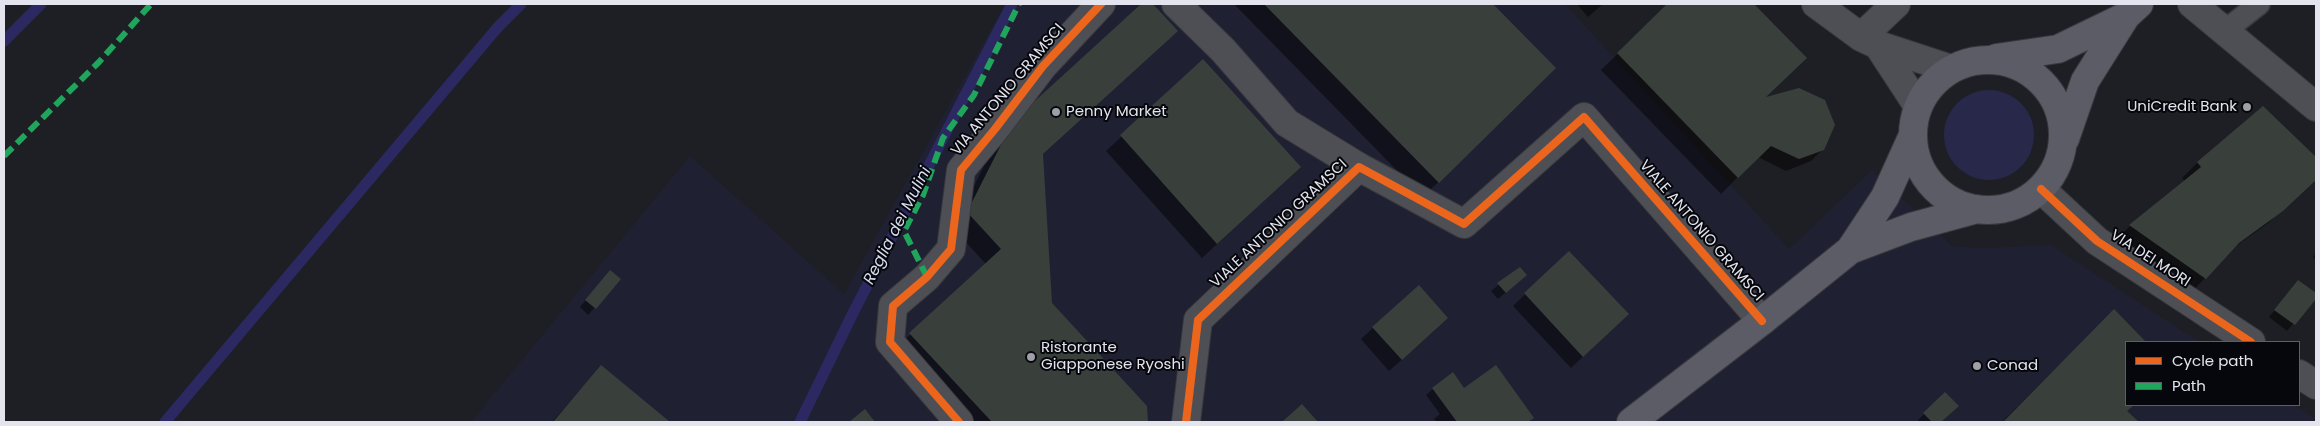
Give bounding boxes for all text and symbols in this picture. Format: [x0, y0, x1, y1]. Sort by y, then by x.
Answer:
street label: VIA ANTONIO GRAMSCI [948, 20, 1068, 160]
place label: UniCredit Bank [2127, 98, 2237, 116]
marker: UniCredit Bank [2241, 101, 2253, 113]
place label: Penny Market [1066, 103, 1167, 121]
marker: Penny Market [1050, 106, 1062, 118]
street label: VIALE ANTONIO GRAMSCI [1207, 156, 1351, 292]
street label: VIALE ANTONIO GRAMSCI [1635, 157, 1767, 305]
water label: Reglia dei Mulini [860, 164, 936, 288]
street label: VIA DEI MORI [2107, 227, 2193, 291]
place label: Ristorante Giapponese Ryoshi [1041, 339, 1185, 374]
legend [2125, 341, 2300, 406]
text: Cycle path [2172, 350, 2253, 371]
marker: Ristorante Giapponese Ryoshi [1025, 351, 1037, 363]
place label: Conad [1987, 357, 2038, 375]
marker: Conad [1971, 360, 1983, 372]
text: Path [2172, 375, 2206, 396]

